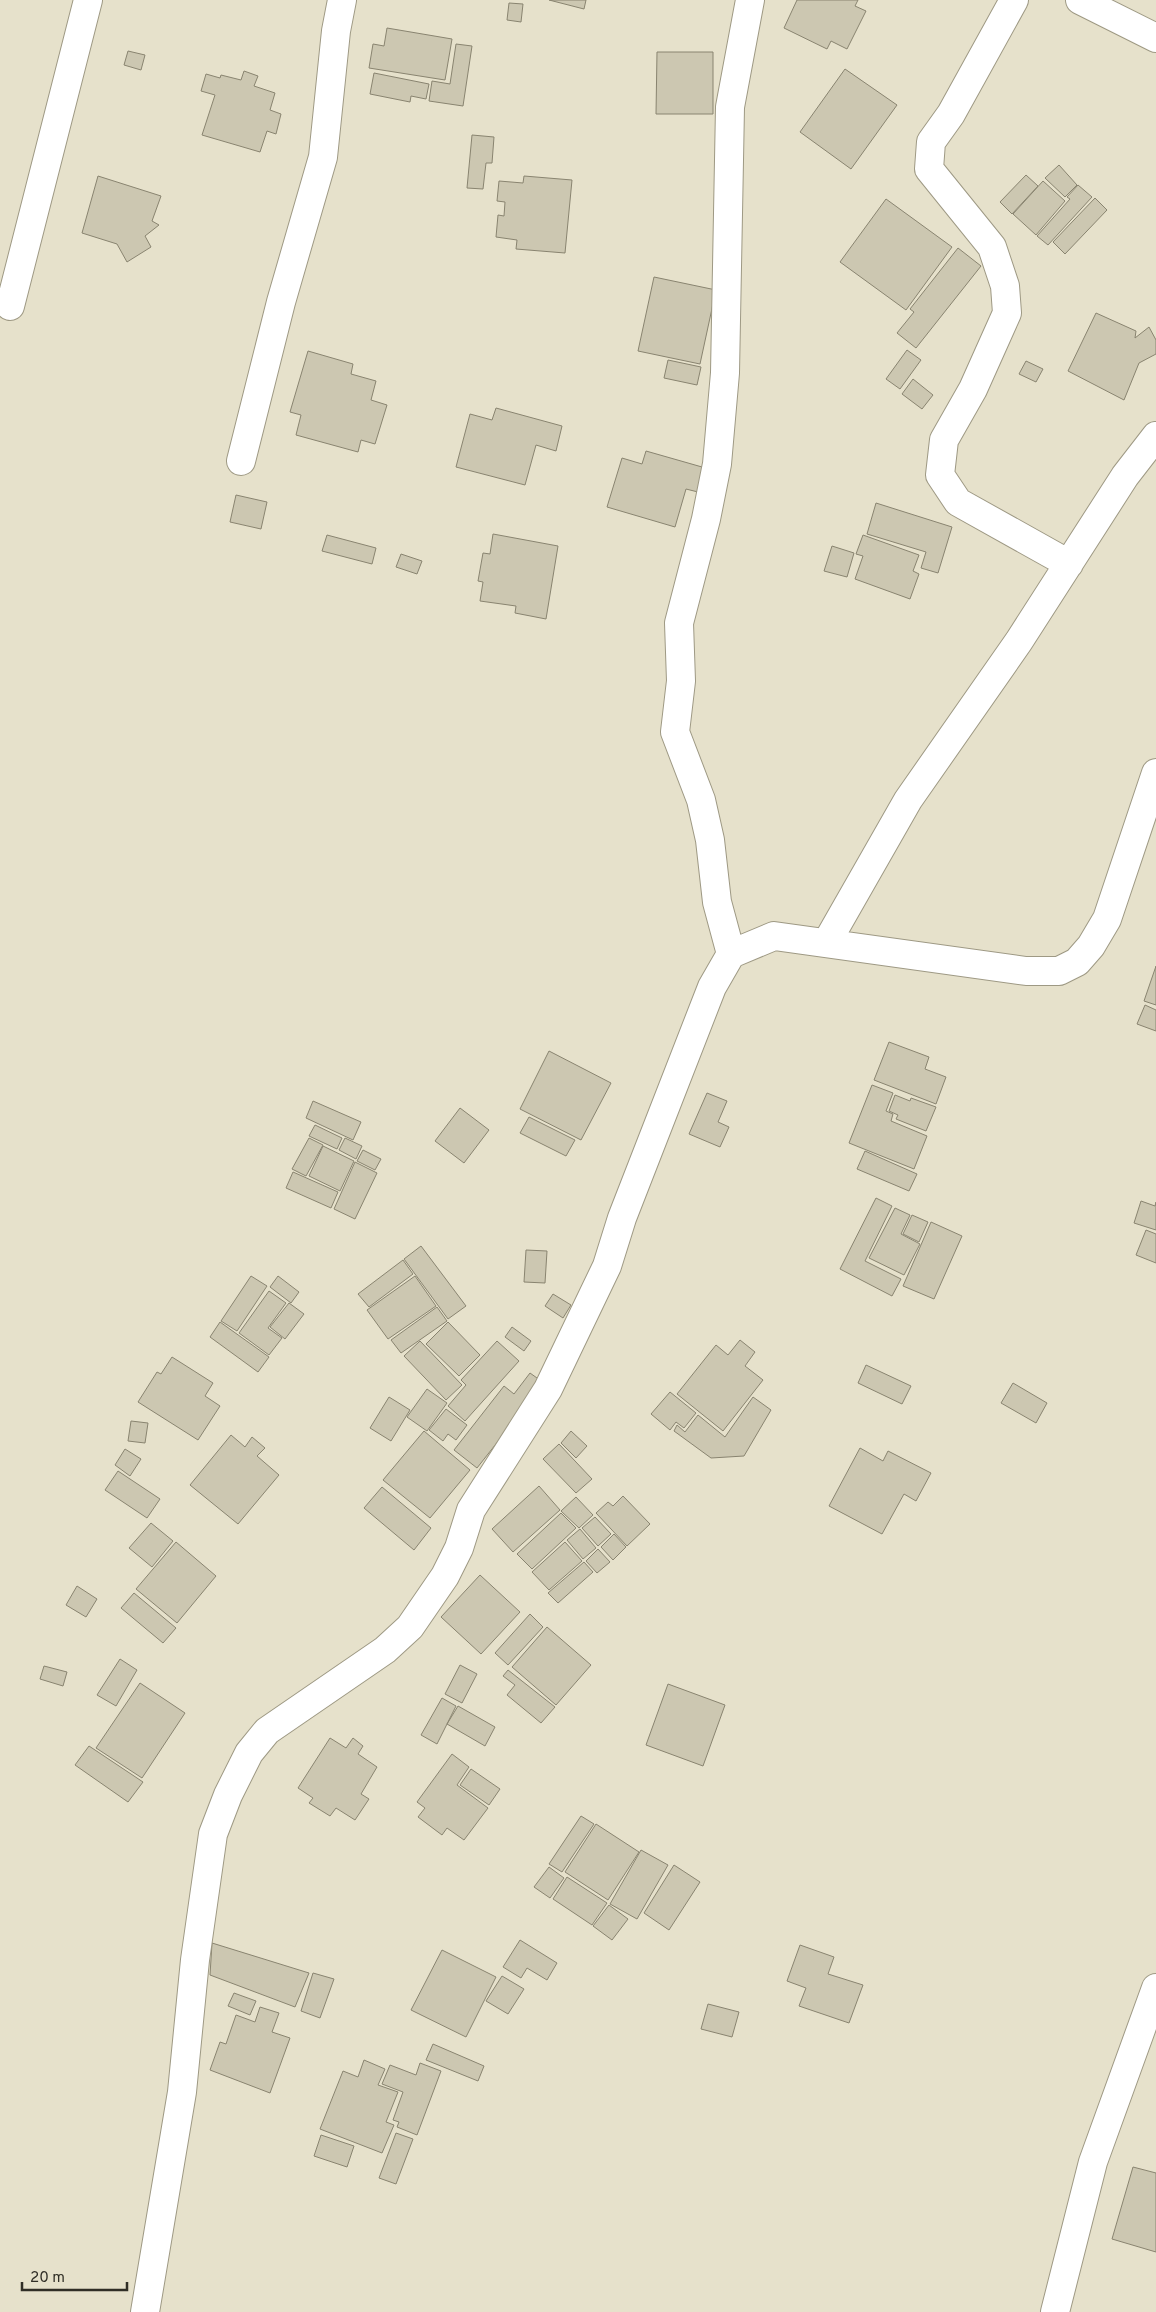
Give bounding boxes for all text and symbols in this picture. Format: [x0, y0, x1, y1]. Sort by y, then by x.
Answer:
scale bar [22, 2260, 128, 2292]
text: 20 m [30, 2269, 65, 2288]

